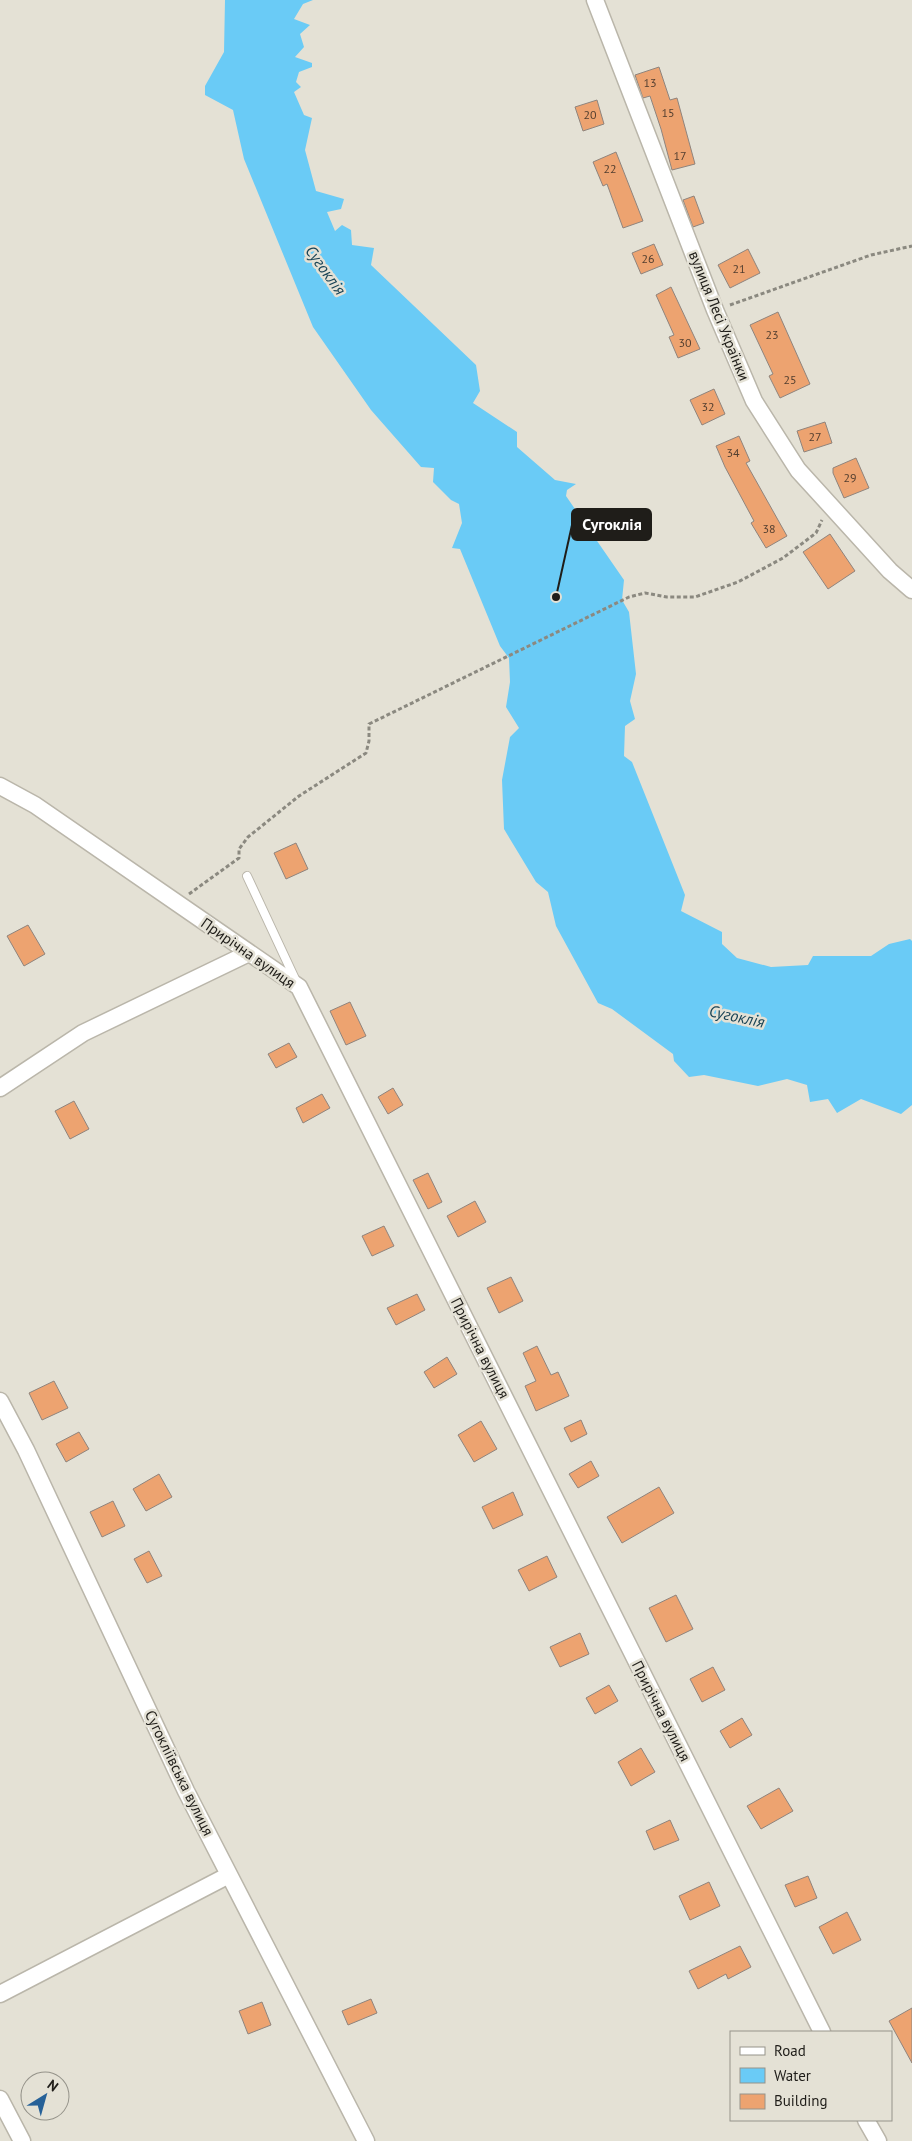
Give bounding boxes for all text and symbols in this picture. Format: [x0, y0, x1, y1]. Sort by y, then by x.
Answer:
house number: 13 [643, 75, 657, 90]
house number: 15 [661, 105, 675, 120]
house number: 20 [583, 107, 597, 122]
house number: 17 [673, 148, 687, 163]
house number: 22 [603, 161, 617, 176]
water label: Сугоклія [301, 241, 351, 299]
street label: вулиця Лесі Українки [685, 248, 754, 383]
house number: 26 [641, 251, 655, 266]
house number: 21 [732, 261, 746, 276]
house number: 23 [765, 327, 779, 342]
house number: 30 [678, 335, 692, 350]
house number: 25 [783, 372, 797, 387]
house number: 32 [701, 399, 715, 414]
house number: 27 [808, 429, 822, 444]
house number: 34 [726, 445, 740, 460]
house number: 29 [843, 470, 857, 485]
callout: Сугоклія [572, 509, 651, 540]
text: Сугоклія [582, 514, 642, 534]
house number: 38 [762, 521, 776, 536]
street label: Прирічна вулиця [198, 913, 299, 992]
water label: Сугоклія [707, 1000, 767, 1032]
street label: Прирічна вулиця [447, 1294, 514, 1401]
street label: Прирічна вулиця [628, 1657, 695, 1764]
street label: Сугокліївська вулиця [141, 1707, 218, 1839]
legend [730, 2031, 892, 2121]
text: Road [774, 2041, 806, 2060]
text: Water [774, 2066, 811, 2085]
north arrow [20, 2071, 70, 2121]
text: N [44, 2076, 62, 2096]
text: Building [774, 2091, 828, 2110]

